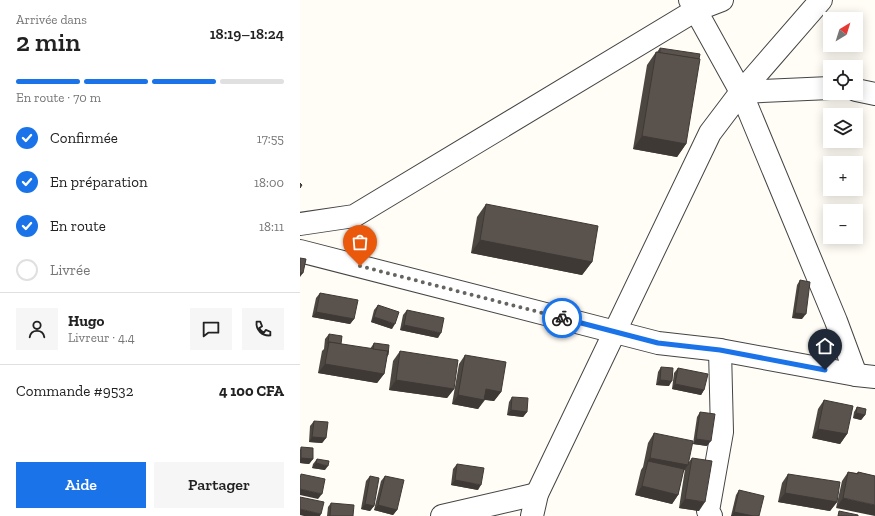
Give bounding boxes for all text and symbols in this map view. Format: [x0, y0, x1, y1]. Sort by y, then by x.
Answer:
text: Arrivée dans [16, 12, 87, 27]
north arrow [823, 12, 863, 52]
map controls [823, 12, 863, 244]
text: 18:19–18:24 [210, 25, 284, 43]
text: 2 min [16, 26, 80, 58]
button: locate [823, 60, 863, 100]
text: En route · 70 m [16, 90, 101, 105]
button: layers [823, 108, 863, 148]
icon: check [16, 127, 38, 149]
text: Confirmée [50, 129, 118, 147]
text: 17:55 [257, 131, 284, 146]
button: + [823, 156, 863, 196]
icon: check [16, 171, 38, 193]
text: En préparation [50, 173, 148, 191]
text: 18:00 [254, 175, 284, 190]
button: − [823, 204, 863, 244]
icon: check [16, 215, 38, 237]
text: En route [50, 217, 106, 235]
text: 18:11 [259, 219, 284, 234]
pin [343, 225, 377, 266]
icon: bag [349, 231, 371, 253]
text: Livrée [50, 261, 90, 279]
courier [542, 298, 582, 338]
icon: bike [551, 307, 573, 329]
button: person [16, 308, 58, 350]
button: chat [190, 308, 232, 350]
button: phone [242, 308, 284, 350]
text: Hugo [68, 312, 104, 330]
pin [808, 329, 842, 370]
text: Livreur · 4.4 [68, 330, 135, 345]
icon: home [814, 335, 836, 357]
text: Commande #9532 [16, 382, 133, 400]
text: 4 100 CFA [219, 382, 284, 400]
button: Aide [16, 462, 146, 508]
button: Partager [154, 462, 284, 508]

